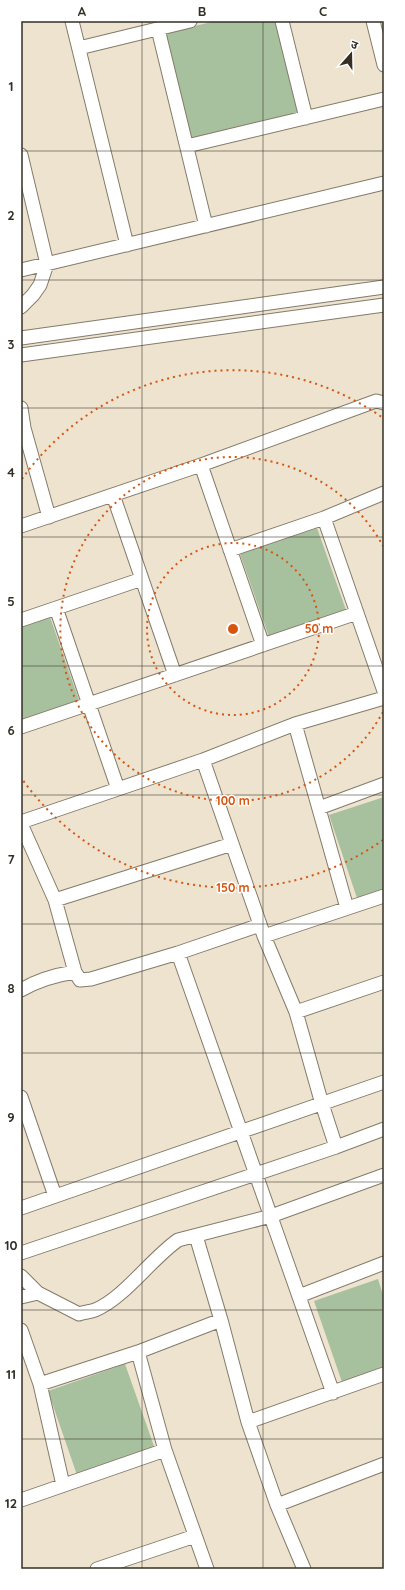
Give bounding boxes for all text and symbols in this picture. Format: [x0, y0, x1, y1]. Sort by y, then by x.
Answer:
text: A [78, 3, 87, 19]
text: B [198, 3, 206, 19]
text: C [319, 3, 327, 19]
north arrow [331, 34, 371, 74]
text: उ [349, 37, 360, 52]
text: 1 [8, 78, 14, 94]
text: 2 [7, 207, 15, 223]
text: 3 [8, 336, 15, 352]
text: 4 [7, 464, 15, 480]
text: 5 [7, 593, 15, 609]
text: 50 m [305, 621, 333, 636]
centre of rings [226, 622, 240, 636]
text: 6 [7, 722, 15, 738]
text: 100 m [216, 793, 250, 808]
text: 7 [7, 851, 15, 867]
text: 150 m [216, 880, 250, 895]
text: 8 [7, 980, 15, 996]
text: 9 [7, 1109, 15, 1125]
text: 10 [4, 1237, 18, 1253]
text: 11 [6, 1366, 16, 1382]
text: 12 [5, 1495, 17, 1511]

